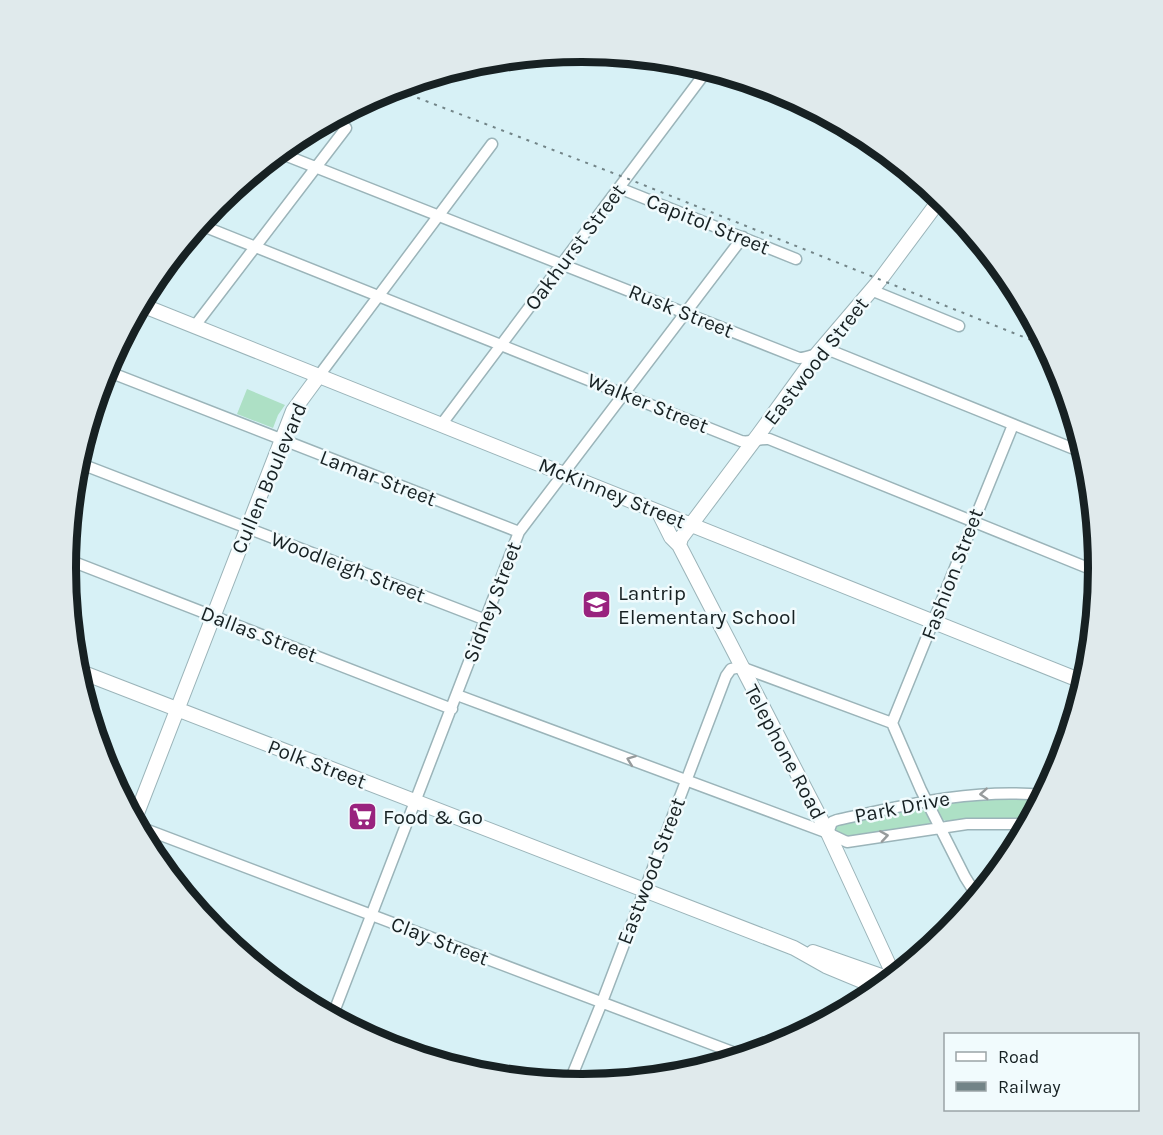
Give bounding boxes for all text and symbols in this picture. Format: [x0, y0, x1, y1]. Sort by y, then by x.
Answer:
street label: Oakhurst Street [520, 179, 630, 315]
street label: Capitol Street [643, 188, 773, 260]
street label: Rusk Street [625, 279, 737, 343]
street label: Eastwood Street [759, 292, 873, 430]
street label: Walker Street [584, 368, 712, 438]
street label: Cullen Boulevard [226, 399, 312, 557]
street label: Lamar Street [316, 445, 440, 511]
street label: McKinney Street [535, 453, 689, 533]
street label: Fashion Street [916, 505, 988, 643]
street label: Woodleigh Street [267, 526, 429, 608]
street label: Sidney Street [458, 538, 526, 666]
place label: Lantrip Elementary School [618, 581, 796, 629]
school or university icon: Lantrip Elementary School [581, 589, 613, 621]
street label: Dallas Street [198, 601, 321, 667]
street label: Telephone Road [739, 680, 831, 824]
street label: Polk Street [264, 734, 370, 794]
one-way arrow [626, 755, 636, 768]
street label: Park Drive [852, 786, 952, 828]
one-way arrow [980, 787, 989, 800]
street label: Eastwood Street [612, 794, 690, 948]
supermarket icon: Food & Go [346, 801, 378, 833]
place label: Food & Go [383, 805, 483, 829]
one-way arrow [879, 831, 888, 843]
street label: Clay Street [388, 911, 492, 971]
legend [944, 1033, 1139, 1111]
text: Road [998, 1046, 1039, 1068]
text: Railway [998, 1076, 1061, 1098]

